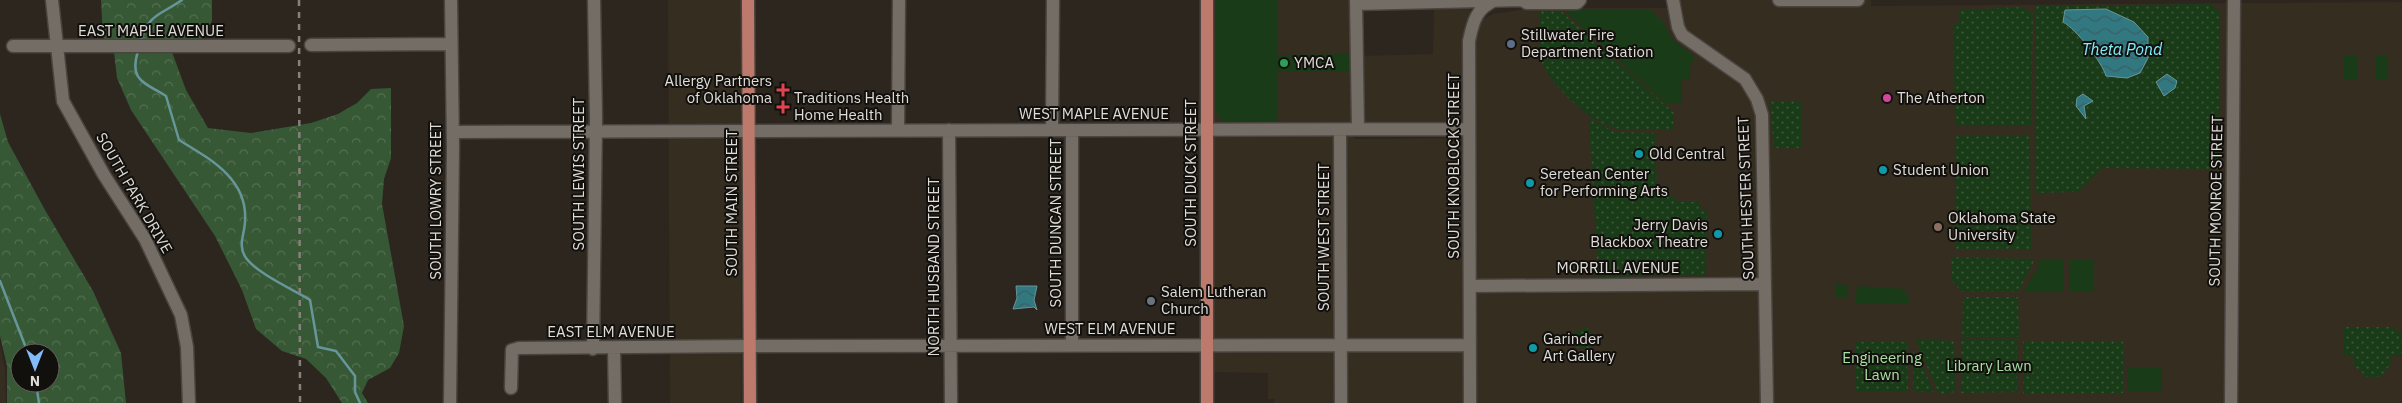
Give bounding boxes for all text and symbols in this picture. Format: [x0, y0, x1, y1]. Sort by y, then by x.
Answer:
street label: EAST MAPLE AVENUE [78, 21, 224, 40]
place label: Stillwater Fire Department Station [1521, 25, 1653, 61]
marker: Stillwater Fire Department Station [1505, 38, 1517, 50]
water label: Theta Pond [2082, 39, 2163, 59]
place label: YMCA [1294, 53, 1334, 72]
marker: YMCA [1278, 57, 1290, 69]
place label: Allergy Partners of Oklahoma [665, 71, 772, 107]
street label: SOUTH KNOBLOCK STREET [1444, 73, 1463, 259]
marker: Allergy Partners of Oklahoma [776, 83, 790, 97]
place label: Traditions Health Home Health [794, 88, 909, 124]
place label: The Atherton [1897, 88, 1985, 107]
marker: The Atherton [1881, 92, 1893, 104]
street label: SOUTH LEWIS STREET [569, 97, 588, 250]
street label: SOUTH DUCK STREET [1181, 99, 1200, 247]
marker: Traditions Health Home Health [776, 100, 790, 114]
street label: WEST MAPLE AVENUE [1019, 104, 1169, 123]
street label: SOUTH MONROE STREET [2205, 115, 2226, 287]
street label: SOUTH HESTER STREET [1733, 116, 1758, 280]
street label: SOUTH LOWRY STREET [426, 122, 445, 280]
street label: SOUTH PARK DRIVE [92, 129, 177, 257]
street label: SOUTH MAIN STREET [722, 129, 741, 276]
street label: SOUTH DUNCAN STREET [1046, 138, 1065, 307]
place label: Old Central [1649, 144, 1725, 163]
marker: Old Central [1633, 148, 1645, 160]
place label: Student Union [1893, 160, 1989, 179]
street label: SOUTH WEST STREET [1314, 163, 1333, 311]
place label: Seretean Center for Performing Arts [1540, 164, 1668, 200]
marker: Student Union [1877, 164, 1889, 176]
street label: NORTH HUSBAND STREET [924, 177, 943, 356]
marker: Seretean Center for Performing Arts [1524, 177, 1536, 189]
place label: Oklahoma State University [1948, 208, 2056, 244]
place label: Jerry Davis Blackbox Theatre [1590, 215, 1708, 251]
marker: Oklahoma State University [1932, 221, 1944, 233]
marker: Jerry Davis Blackbox Theatre [1712, 228, 1724, 240]
street label: MORRILL AVENUE [1557, 258, 1679, 277]
place label: Salem Lutheran Church [1161, 282, 1267, 318]
marker: Salem Lutheran Church [1145, 295, 1157, 307]
street label: WEST ELM AVENUE [1044, 319, 1176, 338]
street label: EAST ELM AVENUE [547, 322, 675, 341]
place label: Garinder Art Gallery [1543, 329, 1615, 365]
marker: Garinder Art Gallery [1527, 342, 1539, 354]
north arrow [10, 343, 60, 393]
park label: Engineering Lawn [1842, 348, 1922, 384]
park label: Library Lawn [1946, 356, 2032, 375]
text: N [30, 372, 40, 390]

